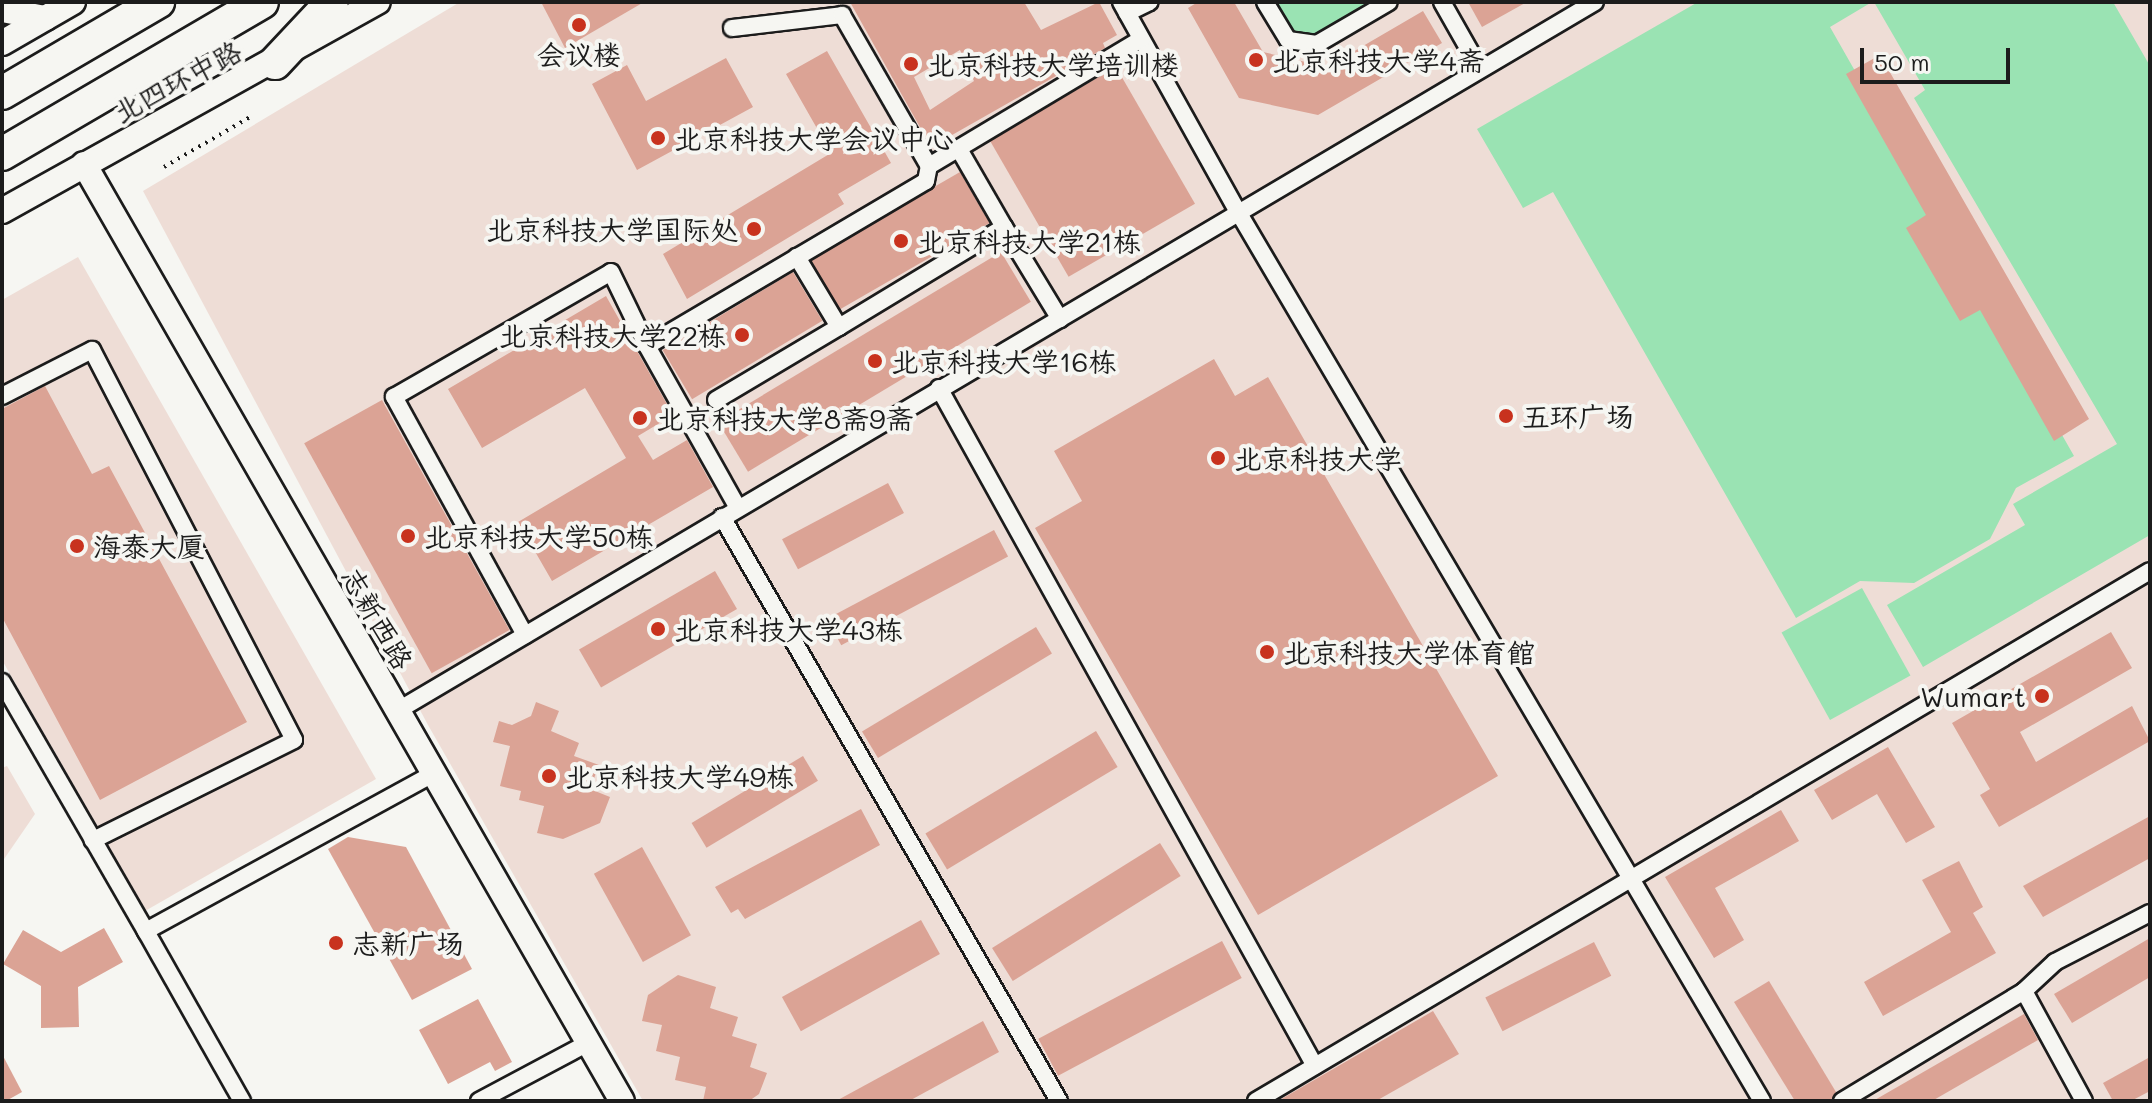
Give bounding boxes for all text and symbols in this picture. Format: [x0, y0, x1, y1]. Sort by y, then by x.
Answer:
marker: 会议楼 [570, 16, 588, 34]
scale bar [1864, 32, 2014, 82]
street label: 北四环中路 [107, 33, 247, 129]
place label: 会议楼 [537, 37, 621, 71]
place label: 北京科技大学4斋 [1272, 43, 1484, 77]
text: 50 m [1874, 46, 1930, 77]
place label: 北京科技大学培训楼 [927, 47, 1179, 81]
marker: 北京科技大学4斋 [1247, 51, 1265, 69]
marker: 北京科技大学培训楼 [902, 55, 920, 73]
place label: 北京科技大学会议中心 [674, 121, 954, 155]
marker: 北京科技大学会议中心 [649, 129, 667, 147]
place label: 北京科技大学国际处 [486, 212, 738, 246]
marker: 北京科技大学国际处 [745, 220, 763, 238]
place label: 北京科技大学21栋 [917, 224, 1141, 258]
marker: 北京科技大学21栋 [892, 232, 910, 250]
place label: 北京科技大学22栋 [499, 318, 726, 352]
marker: 北京科技大学22栋 [733, 326, 751, 344]
place label: 北京科技大学16栋 [891, 344, 1116, 378]
marker: 北京科技大学16栋 [866, 352, 884, 370]
place label: 五环广场 [1522, 399, 1634, 433]
place label: 北京科技大学8斋9斋 [656, 401, 913, 435]
marker: 五环广场 [1497, 407, 1515, 425]
marker: 北京科技大学8斋9斋 [631, 409, 649, 427]
place label: 北京科技大学 [1234, 441, 1402, 475]
marker: 北京科技大学 [1209, 449, 1227, 467]
place label: 北京科技大学50栋 [424, 519, 654, 553]
marker: 北京科技大学50栋 [399, 527, 417, 545]
place label: 海泰大厦 [93, 529, 205, 563]
marker: 海泰大厦 [68, 537, 86, 555]
street label: 志新西路 [335, 561, 421, 675]
place label: 北京科技大学43栋 [674, 612, 903, 646]
marker: 北京科技大学43栋 [649, 620, 667, 638]
place label: 北京科技大学体育館 [1283, 635, 1535, 669]
marker: 北京科技大学体育館 [1258, 643, 1276, 661]
place label: Wumart [1920, 679, 2026, 713]
marker: Wumart [2033, 687, 2051, 705]
place label: 北京科技大学49栋 [565, 759, 794, 793]
marker: 北京科技大学49栋 [540, 767, 558, 785]
place label: 志新广场 [352, 926, 464, 960]
marker: 志新广场 [327, 934, 345, 952]

